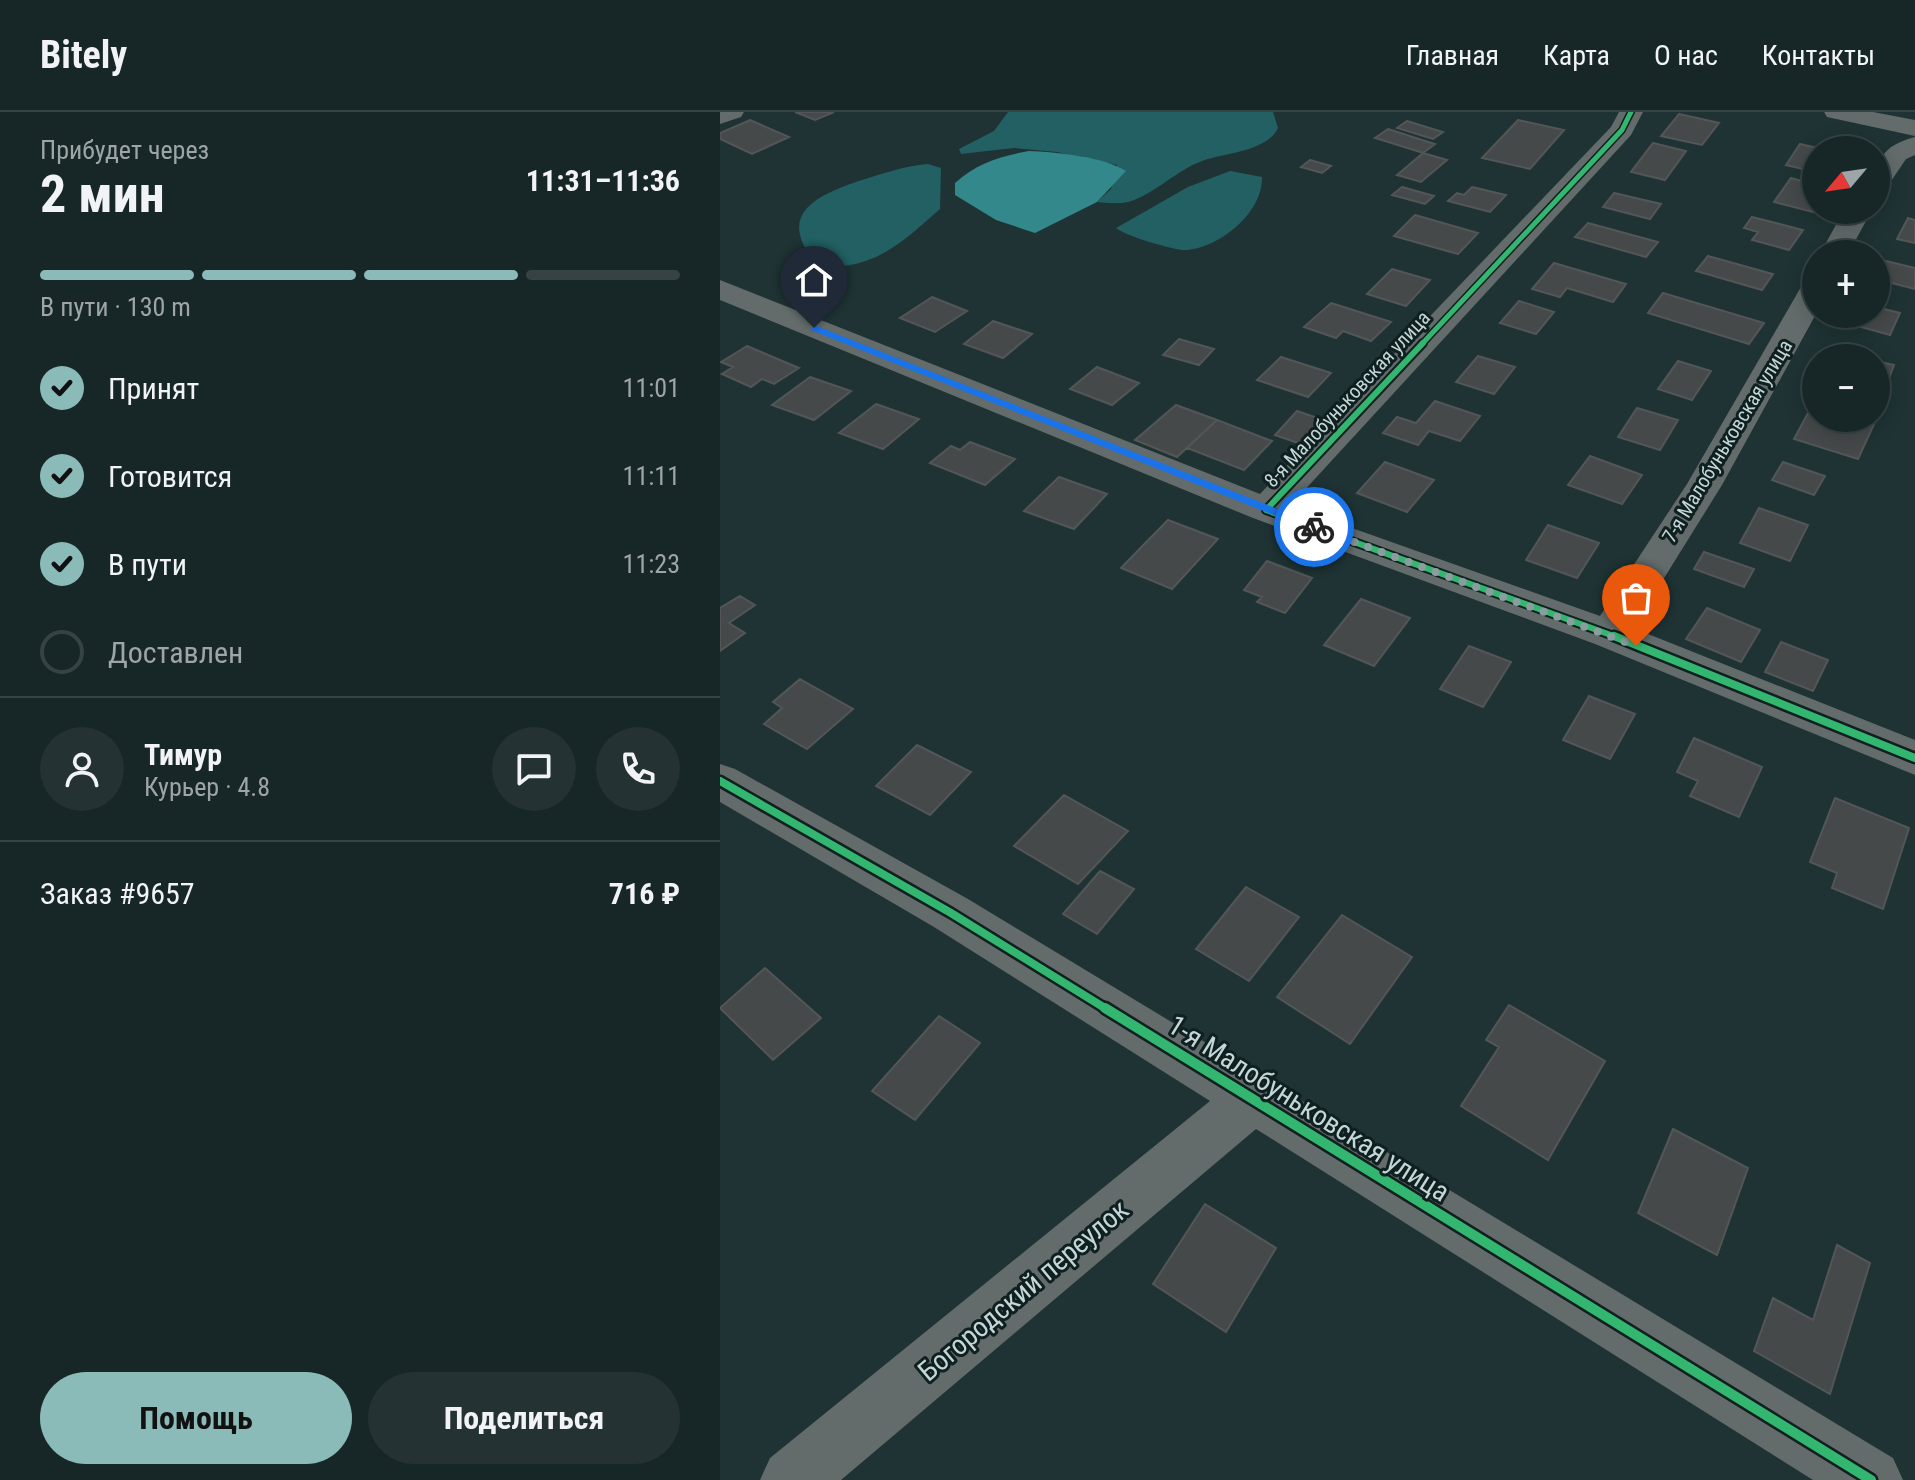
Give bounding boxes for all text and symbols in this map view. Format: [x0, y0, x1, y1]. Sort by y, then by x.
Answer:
text: Bitely [40, 33, 127, 77]
text: Главная [1406, 39, 1499, 72]
text: Карта [1543, 39, 1610, 72]
text: О нас [1654, 39, 1718, 72]
text: Контакты [1762, 39, 1875, 72]
text: Прибудет через [40, 135, 209, 165]
north arrow [1802, 136, 1890, 224]
map controls [1802, 136, 1890, 432]
text: 11:31–11:36 [526, 163, 680, 198]
text: 2 мин [40, 164, 165, 225]
button: + [1802, 240, 1890, 328]
pin [780, 246, 848, 328]
icon: home [792, 258, 836, 302]
text: В пути · 130 m [40, 292, 191, 322]
street label: 8-я Малобуньковская улица [1259, 306, 1435, 492]
street label: 7-я Малобуньковская улица [1657, 335, 1797, 547]
button: − [1802, 344, 1890, 432]
icon: check [40, 366, 84, 410]
text: Принят [108, 371, 199, 406]
text: 11:01 [623, 373, 680, 403]
icon: check [40, 454, 84, 498]
text: Готовится [108, 459, 232, 494]
text: 11:11 [623, 461, 680, 491]
courier [1274, 487, 1354, 567]
icon: bike [1292, 505, 1336, 549]
icon: check [40, 542, 84, 586]
text: В пути [108, 547, 187, 582]
text: 11:23 [623, 549, 680, 579]
pin [1602, 564, 1670, 646]
icon: bag [1614, 576, 1658, 620]
text: Доставлен [108, 635, 243, 670]
button: person [40, 727, 124, 811]
button: chat [492, 727, 576, 811]
button: phone [596, 727, 680, 811]
text: Тимур [144, 737, 222, 772]
text: Курьер · 4.8 [144, 772, 270, 802]
text: Заказ #9657 [40, 876, 195, 911]
text: 716 ₽ [609, 876, 680, 911]
street label: 1-я Малобуньковская улица [1162, 1008, 1455, 1209]
street label: Богородский переулок [912, 1193, 1135, 1388]
button: Помощь [40, 1372, 352, 1464]
button: Поделиться [368, 1372, 680, 1464]

